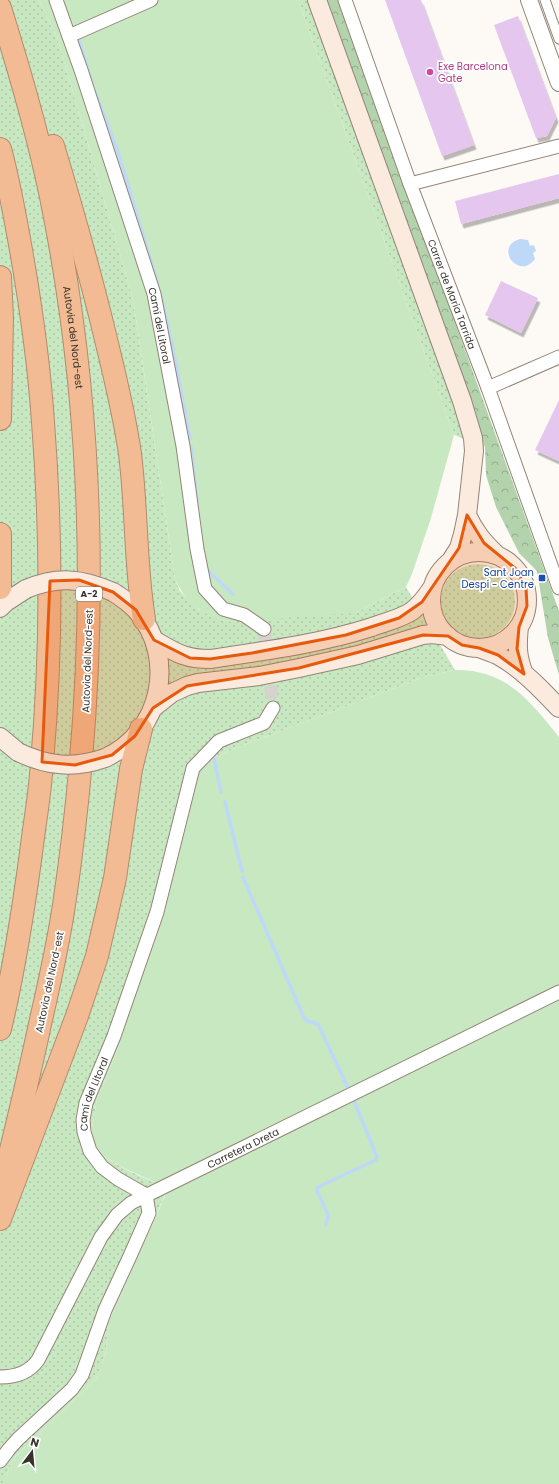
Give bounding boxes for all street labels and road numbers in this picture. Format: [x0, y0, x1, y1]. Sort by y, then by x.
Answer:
street label: Carrer de Maria Tarrida [424, 237, 480, 352]
street label: Autovia del Nord-est [59, 285, 87, 390]
street label: Camí del Litoral [144, 285, 174, 365]
road number: A-2 [76, 587, 102, 601]
street label: Autovia del Nord-est [78, 609, 97, 713]
street label: Autovia del Nord-est [31, 930, 68, 1034]
street label: Camí del Litoral [76, 1055, 112, 1132]
street label: Carretera Dreta [205, 1124, 282, 1172]

